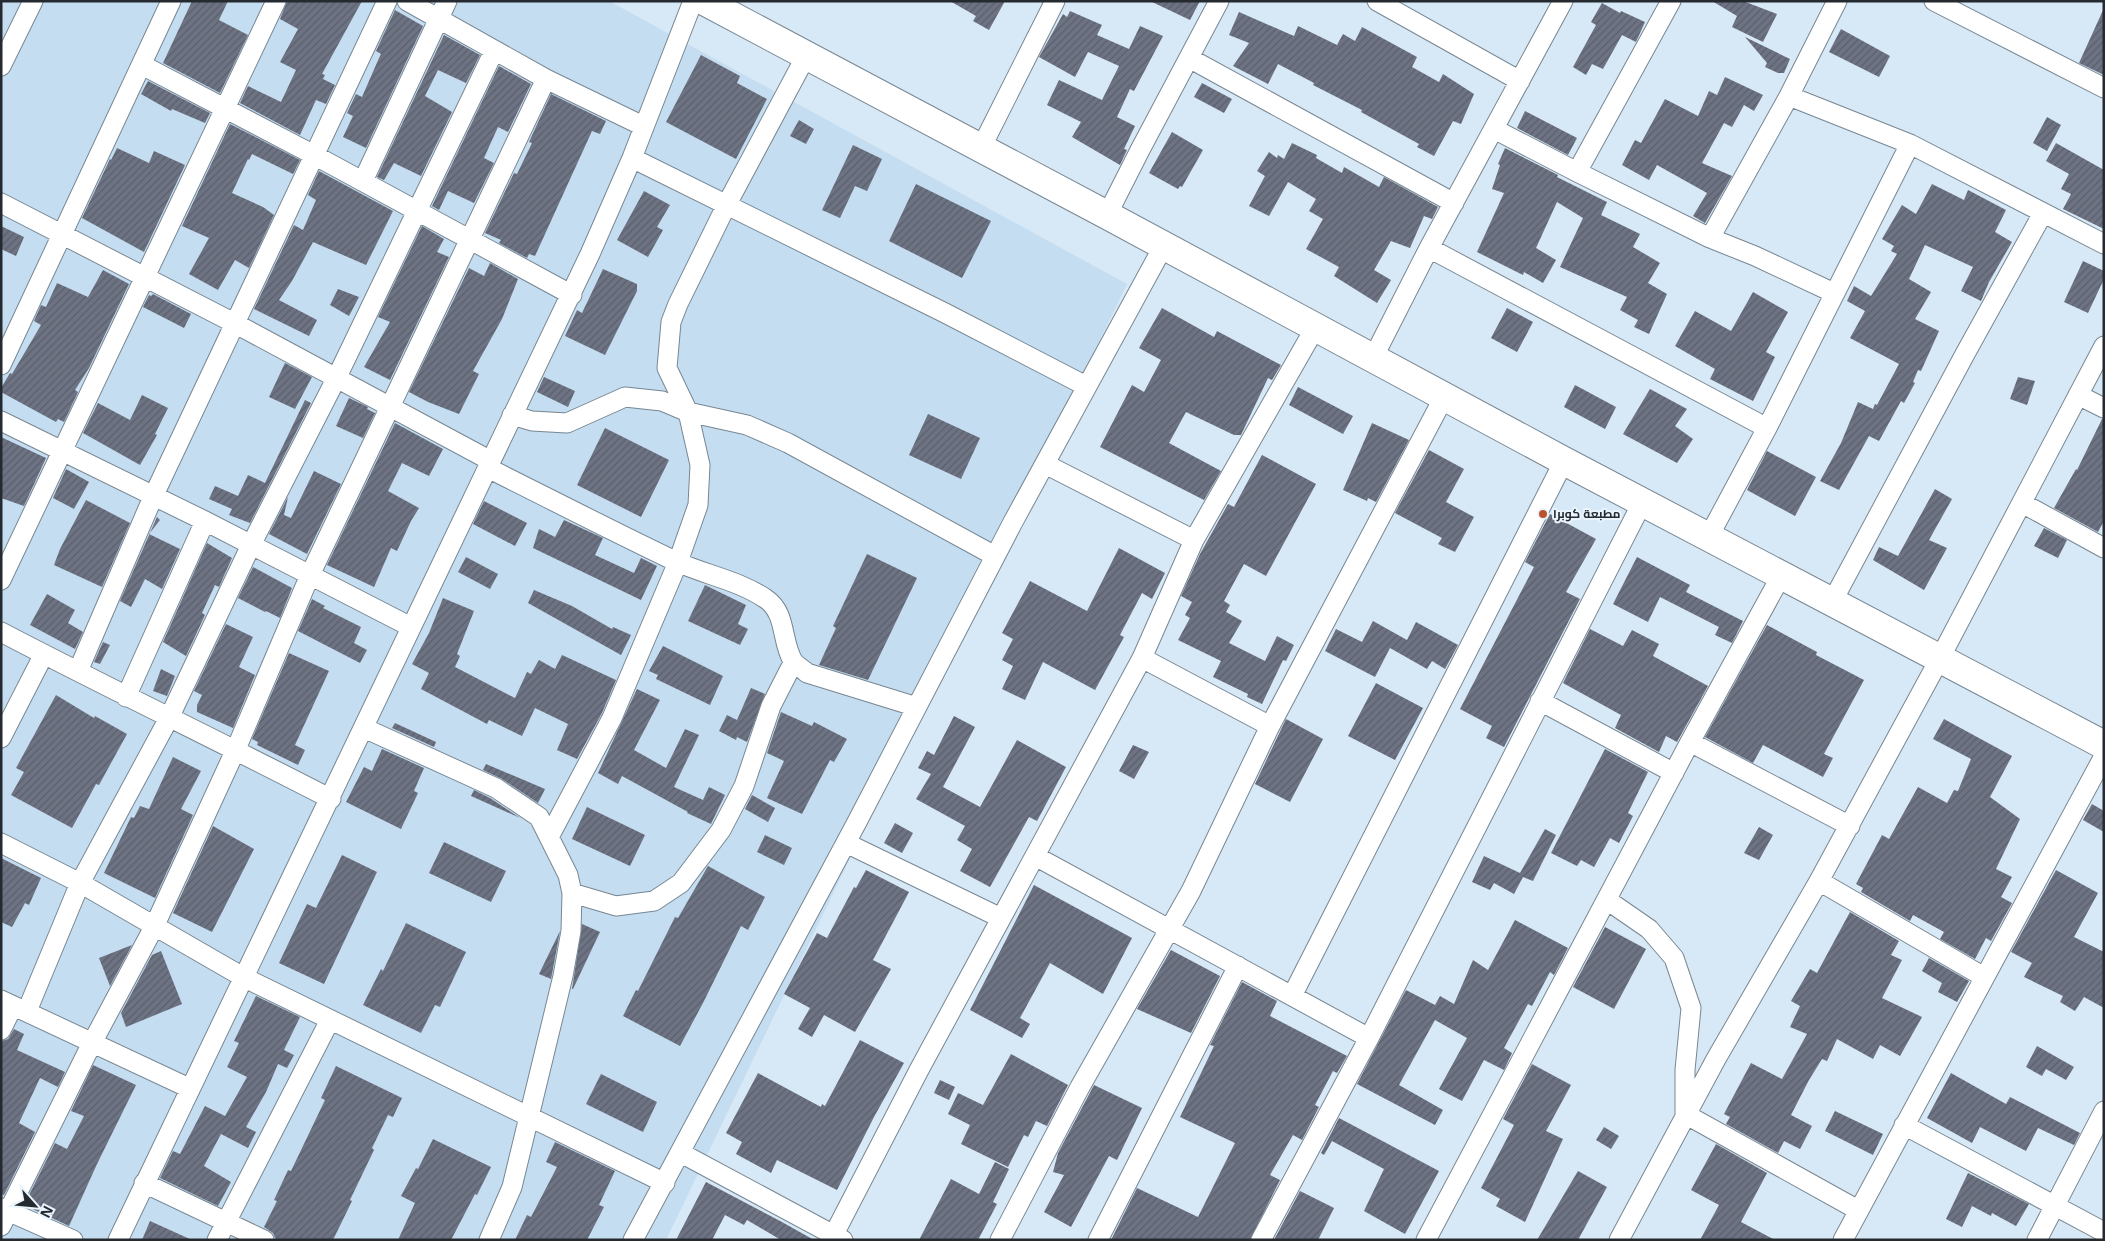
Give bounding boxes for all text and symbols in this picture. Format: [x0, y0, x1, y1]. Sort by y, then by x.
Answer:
place label: مطبعة كوبرا [1553, 505, 1621, 522]
marker: مطبعة كوبرا [1537, 508, 1549, 520]
north arrow [10, 1181, 60, 1231]
text: N [36, 1203, 58, 1222]

